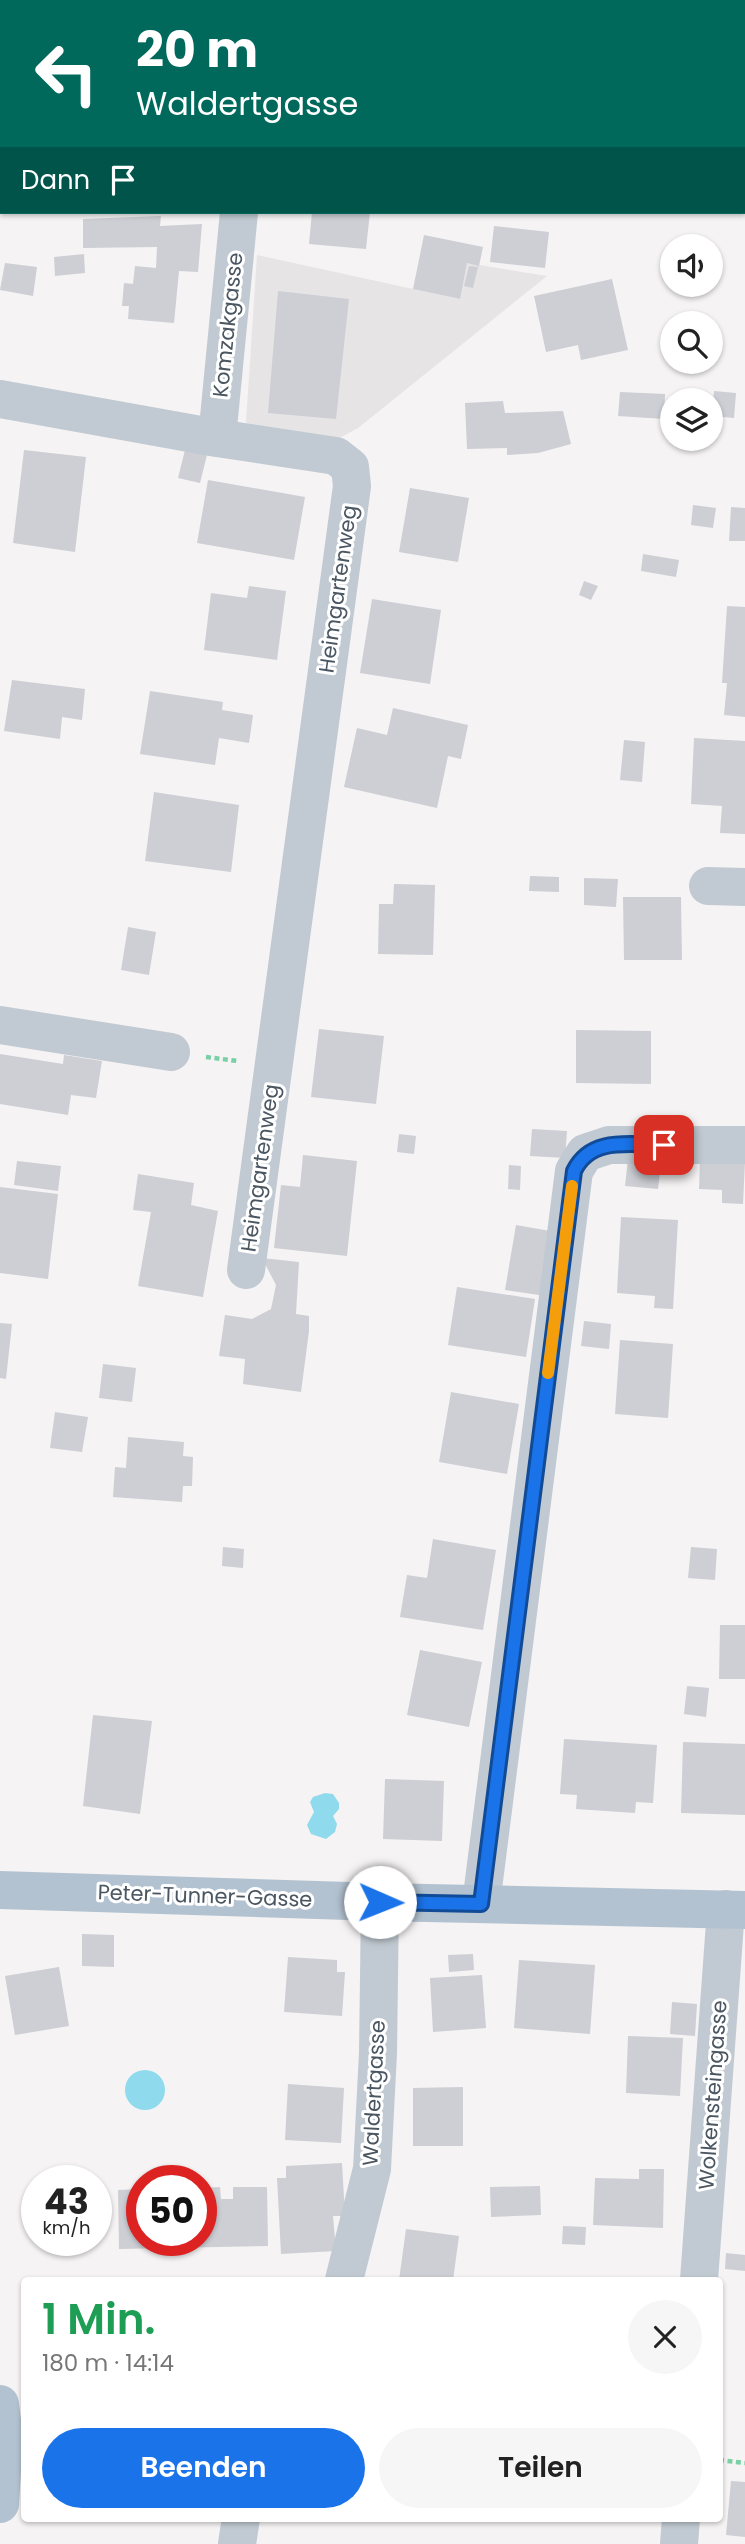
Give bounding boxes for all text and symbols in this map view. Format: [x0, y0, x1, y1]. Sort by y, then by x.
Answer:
text: 20 m [136, 16, 258, 84]
icon: left [21, 28, 112, 119]
text: Waldertgasse [136, 81, 358, 126]
icon: arrive [104, 161, 142, 199]
text: Dann [21, 162, 90, 198]
map controls [660, 234, 723, 451]
button: sound [660, 234, 723, 297]
street label: Komzakgasse [205, 251, 250, 399]
button: search [660, 311, 723, 374]
button: layers [660, 388, 723, 451]
street label: Heimgartenweg [311, 503, 364, 675]
street label: Heimgartenweg [233, 1082, 286, 1254]
pin [634, 1115, 694, 1175]
icon: arrive [645, 1126, 683, 1164]
position arrow [343, 1865, 417, 1939]
street label: Peter-Tunner-Gasse [97, 1877, 313, 1914]
street label: Wolkensteingasse [691, 1999, 734, 2191]
street label: Waldertgasse [355, 2019, 392, 2167]
speed limit sign: 50 [126, 2165, 217, 2256]
text: 43 [44, 2177, 89, 2226]
text: km/h [43, 2215, 90, 2240]
text: 1 Min. [42, 2290, 155, 2349]
button: close [628, 2300, 702, 2374]
text: 180 m · 14:14 [42, 2347, 174, 2379]
button: Beenden [42, 2428, 365, 2508]
button: Teilen [379, 2428, 702, 2508]

